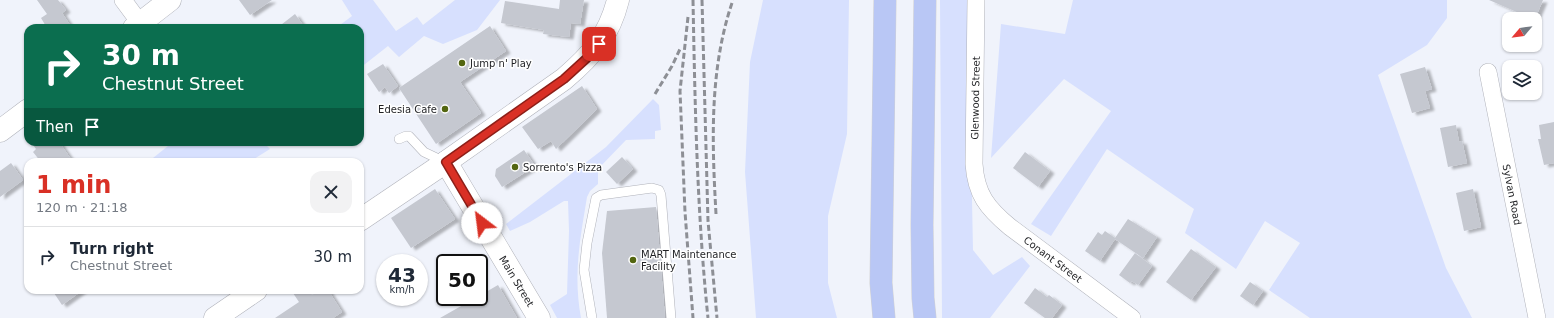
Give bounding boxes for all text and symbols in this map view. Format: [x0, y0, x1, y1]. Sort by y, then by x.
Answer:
north arrow [1502, 12, 1542, 52]
map controls [1502, 12, 1542, 100]
pin [582, 27, 616, 61]
icon: arrive [588, 33, 610, 55]
text: 30 m [102, 39, 180, 72]
icon: right [36, 40, 88, 92]
street label: Glenwood Street [969, 56, 982, 140]
marker: Jump n' Play [457, 58, 467, 68]
place label: Jump n' Play [469, 58, 532, 69]
button: layers [1502, 60, 1542, 100]
text: Chestnut Street [102, 73, 244, 94]
place label: Edesia Cafe [378, 104, 437, 115]
marker: Edesia Cafe [440, 104, 450, 114]
icon: arrive [81, 116, 103, 138]
text: Then [36, 118, 73, 136]
marker: Sorrento's Pizza [510, 162, 520, 172]
place label: Sorrento's Pizza [523, 162, 602, 173]
street label: Sylvan Road [1500, 163, 1523, 226]
text: 1 min [36, 171, 111, 199]
button: close [310, 171, 352, 213]
text: 120 m · 21:18 [36, 200, 127, 215]
position arrow [461, 202, 503, 244]
street label: Conant Street [1022, 234, 1084, 285]
text: Turn right [70, 240, 154, 258]
icon: right [36, 246, 58, 268]
text: 30 m [314, 248, 352, 266]
place label: MART Maintenance Facility [641, 249, 736, 272]
speed limit sign: 50 [436, 254, 488, 306]
street label: Main Street [497, 254, 536, 309]
marker: MART Maintenance Facility [628, 255, 638, 265]
text: Chestnut Street [70, 258, 172, 273]
text: 43 [388, 263, 416, 287]
text: km/h [389, 284, 415, 295]

